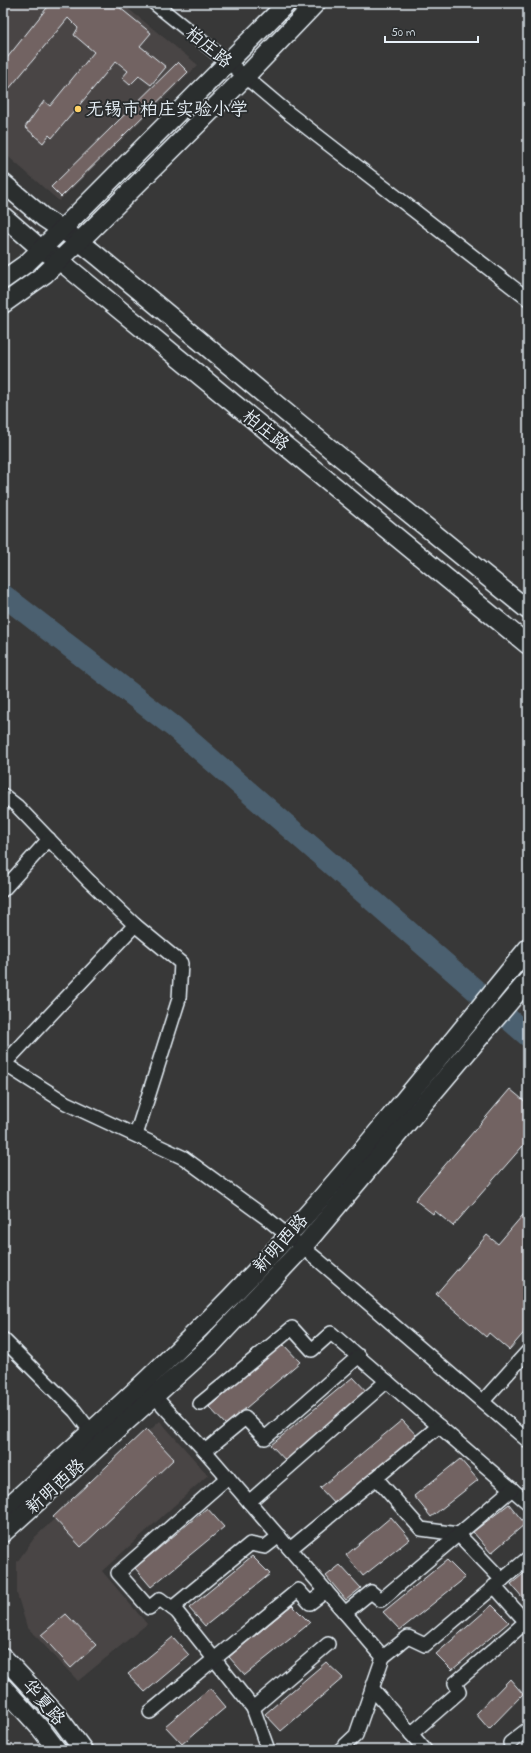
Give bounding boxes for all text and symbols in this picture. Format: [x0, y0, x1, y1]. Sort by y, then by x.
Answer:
scale bar [385, 18, 478, 44]
street label: 柏庄路 [179, 21, 237, 76]
text: 50 m [391, 24, 415, 42]
place label: 无锡市柏庄实验小学 [86, 98, 248, 124]
marker: 无锡市柏庄实验小学 [73, 104, 83, 114]
street label: 柏庄路 [236, 404, 294, 459]
street label: 新明西路 [248, 1209, 315, 1280]
street label: 新明西路 [21, 1454, 92, 1521]
street label: 华夏路 [15, 1674, 70, 1732]

